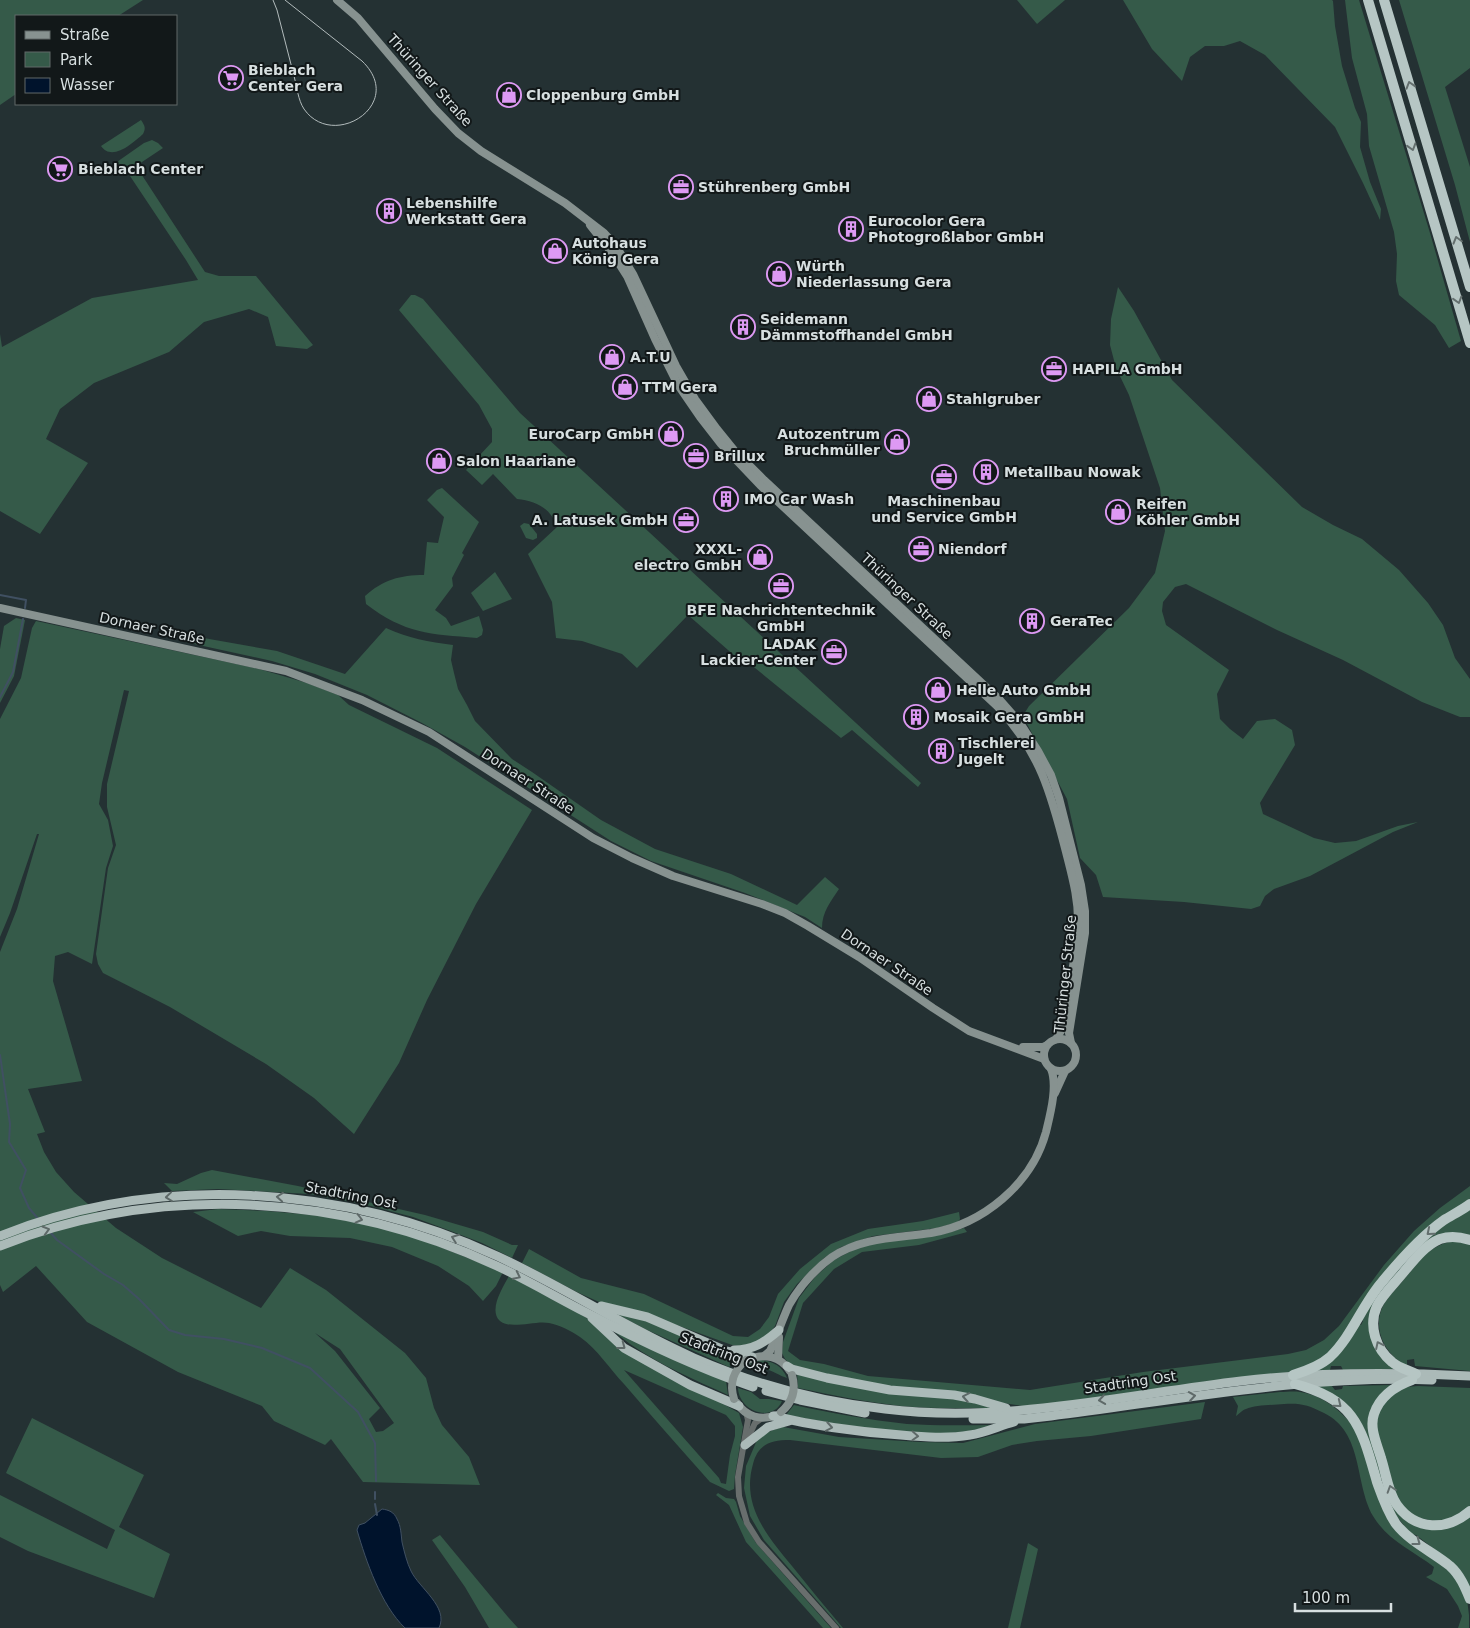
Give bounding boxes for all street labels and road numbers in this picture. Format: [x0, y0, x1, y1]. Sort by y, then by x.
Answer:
street label: Thüringer Straße [384, 30, 476, 129]
street label: Thüringer Straße [857, 549, 956, 642]
street label: Dornaer Straße [98, 609, 206, 647]
street label: Dornaer Straße [479, 745, 577, 817]
street label: Thüringer Straße [1051, 914, 1079, 1035]
street label: Dornaer Straße [838, 925, 936, 999]
street label: Stadtring Ost [304, 1178, 399, 1212]
street label: Stadtring Ost [678, 1329, 771, 1377]
street label: Stadtring Ost [1083, 1368, 1178, 1396]

